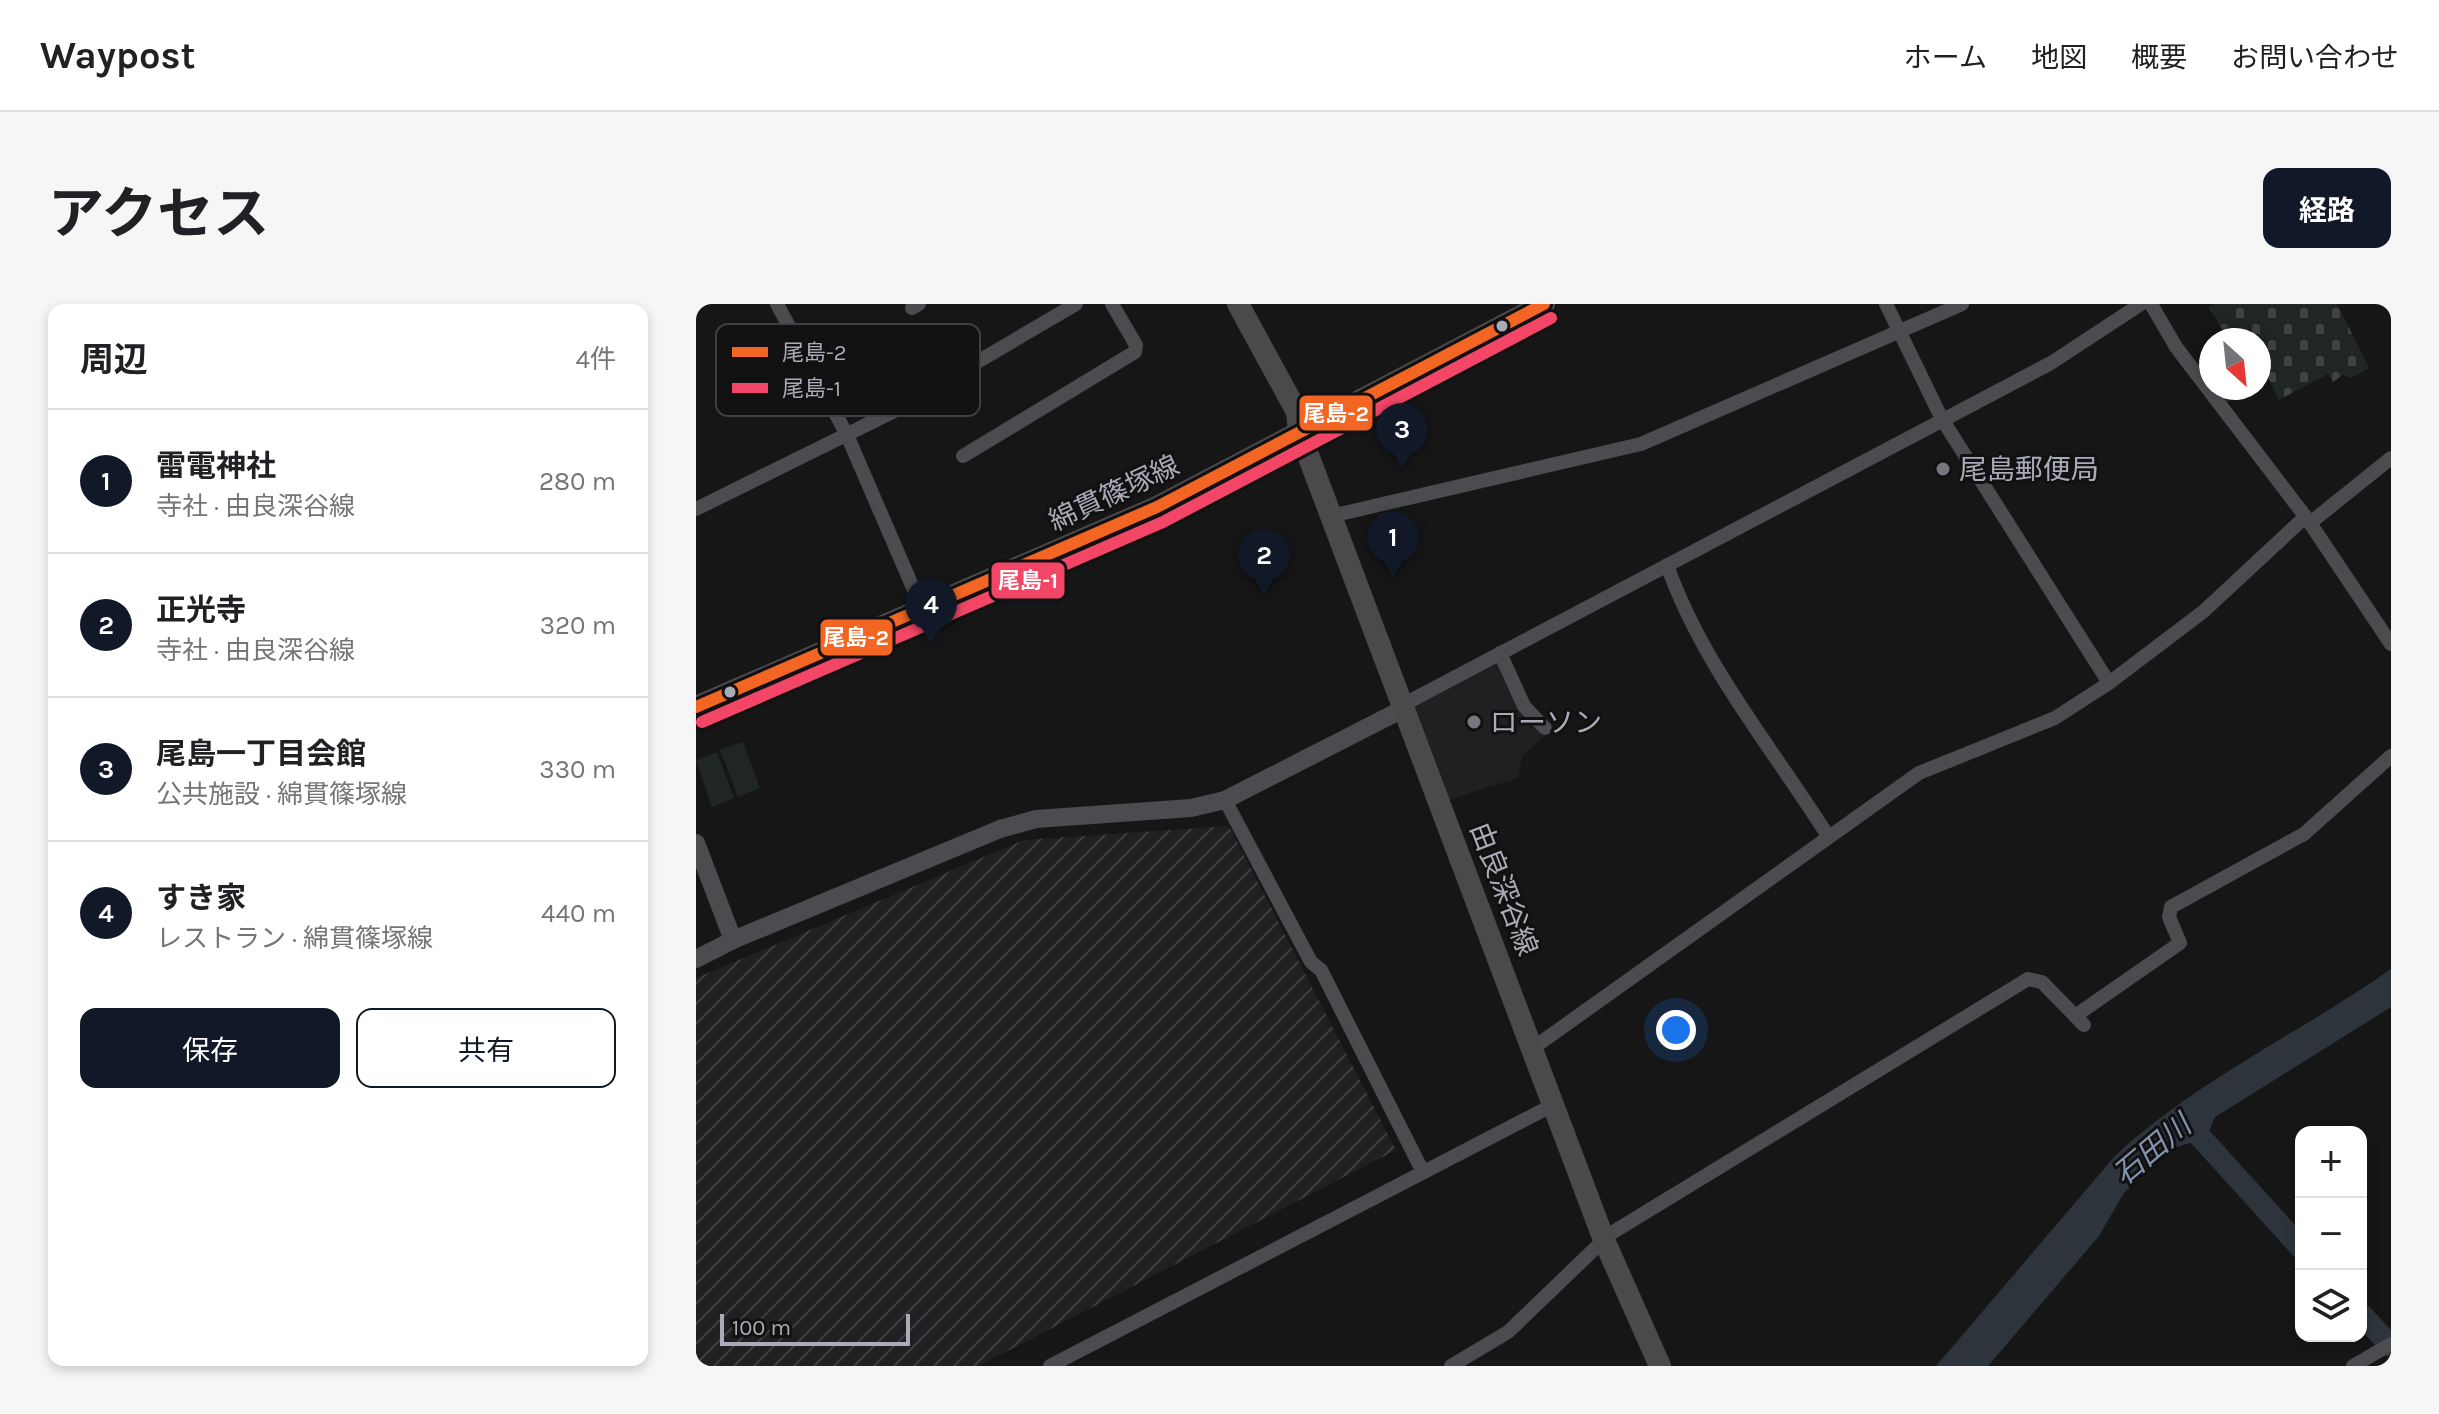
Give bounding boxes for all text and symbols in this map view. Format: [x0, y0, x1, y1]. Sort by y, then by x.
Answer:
text: Waypost [40, 33, 196, 78]
text: ホーム [1904, 41, 1987, 74]
text: 地図 [2031, 41, 2087, 74]
text: 概要 [2131, 41, 2187, 74]
text: お問い合わせ [2231, 41, 2399, 74]
button: 経路 [2263, 168, 2391, 248]
text: アクセス [48, 182, 269, 247]
unlabelled marker [1494, 318, 1510, 334]
legend [716, 324, 980, 416]
north arrow [2199, 328, 2271, 400]
text: 周辺 [80, 340, 148, 380]
text: 尾島-2 [782, 340, 846, 366]
text: 4件 [575, 344, 616, 375]
text: 尾島-1 [782, 376, 841, 402]
line badge: 尾島-2 [1298, 394, 1374, 432]
text: 尾島-2 [1303, 401, 1369, 427]
pin: 3 [1376, 403, 1428, 469]
text: 雷電神社 [156, 448, 276, 484]
street label: 綿貫篠塚線 [1044, 448, 1184, 538]
place label: 尾島郵便局 [1959, 453, 2099, 486]
marker: 尾島郵便局 [1934, 460, 1952, 478]
text: 1 [101, 466, 111, 497]
text: 280 m [539, 466, 616, 497]
text: 寺社 · 由良深谷線 [156, 491, 355, 522]
pin: 1 [1367, 511, 1419, 577]
pin: 2 [1238, 529, 1290, 595]
line badge: 尾島-1 [990, 561, 1066, 600]
text: 尾島-1 [998, 568, 1058, 594]
pin: 4 [905, 578, 957, 644]
text: 正光寺 [156, 592, 246, 628]
text: 2 [98, 610, 114, 641]
text: 320 m [540, 610, 616, 641]
line badge: 尾島-2 [819, 618, 894, 657]
text: 尾島-2 [823, 625, 889, 651]
text: 寺社 · 由良深谷線 [156, 635, 355, 666]
unlabelled marker [722, 684, 738, 700]
place label: ローソン [1490, 706, 1602, 739]
marker: ローソン [1465, 713, 1483, 731]
text: 尾島一丁目会館 [156, 736, 366, 772]
text: 3 [98, 754, 114, 785]
text: 330 m [539, 754, 616, 785]
text: 公共施設 · 綿貫篠塚線 [156, 779, 407, 810]
street label: 由良深谷線 [1464, 818, 1544, 960]
text: すき家 [156, 880, 246, 916]
text: 4 [98, 898, 114, 929]
text: 440 m [541, 898, 616, 929]
text: レストラン · 綿貫篠塚線 [156, 923, 433, 954]
button: 保存 [80, 1008, 340, 1088]
button: 共有 [356, 1008, 616, 1088]
your location [1656, 1010, 1696, 1050]
water label: 石田川 [2106, 1105, 2200, 1193]
map controls [2295, 1126, 2367, 1342]
button: + [2295, 1126, 2367, 1198]
button: − [2295, 1198, 2367, 1270]
button: layers [2295, 1270, 2367, 1342]
scale bar [720, 1310, 910, 1346]
text: 100 m [732, 1315, 791, 1341]

